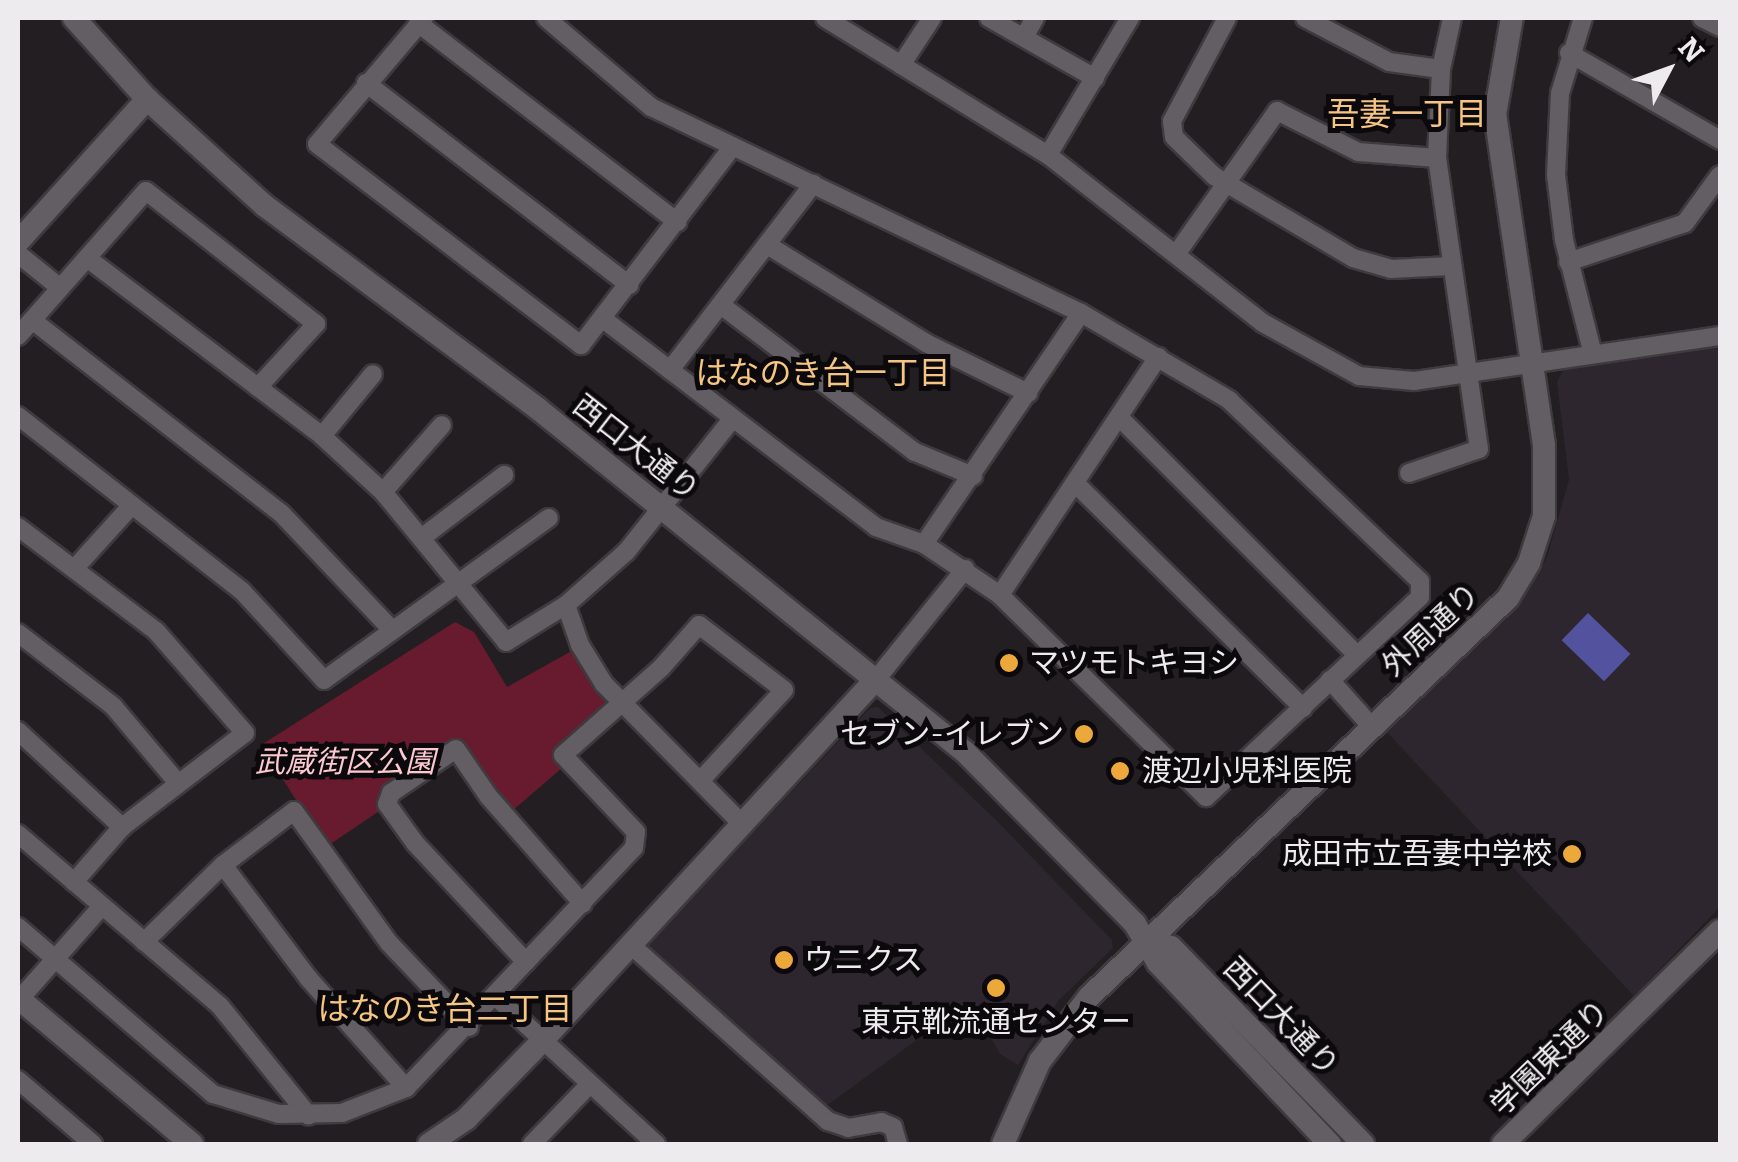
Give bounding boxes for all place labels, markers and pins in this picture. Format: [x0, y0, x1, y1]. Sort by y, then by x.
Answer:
place label: マツモトキヨシ [1029, 645, 1239, 681]
marker: マツモトキヨシ [998, 652, 1020, 674]
place label: セブン-イレブン [840, 716, 1064, 752]
marker: セブン-イレブン [1073, 723, 1095, 745]
place label: 渡辺小児科医院 [1142, 753, 1352, 789]
marker: 渡辺小児科医院 [1107, 758, 1133, 784]
place label: 成田市立吾妻中学校 [1282, 836, 1552, 872]
marker: 成田市立吾妻中学校 [1561, 843, 1583, 865]
place label: ウニクス [804, 942, 924, 978]
marker: ウニクス [773, 949, 795, 971]
marker: 東京靴流通センター [985, 977, 1007, 999]
place label: 東京靴流通センター [861, 1004, 1131, 1040]

